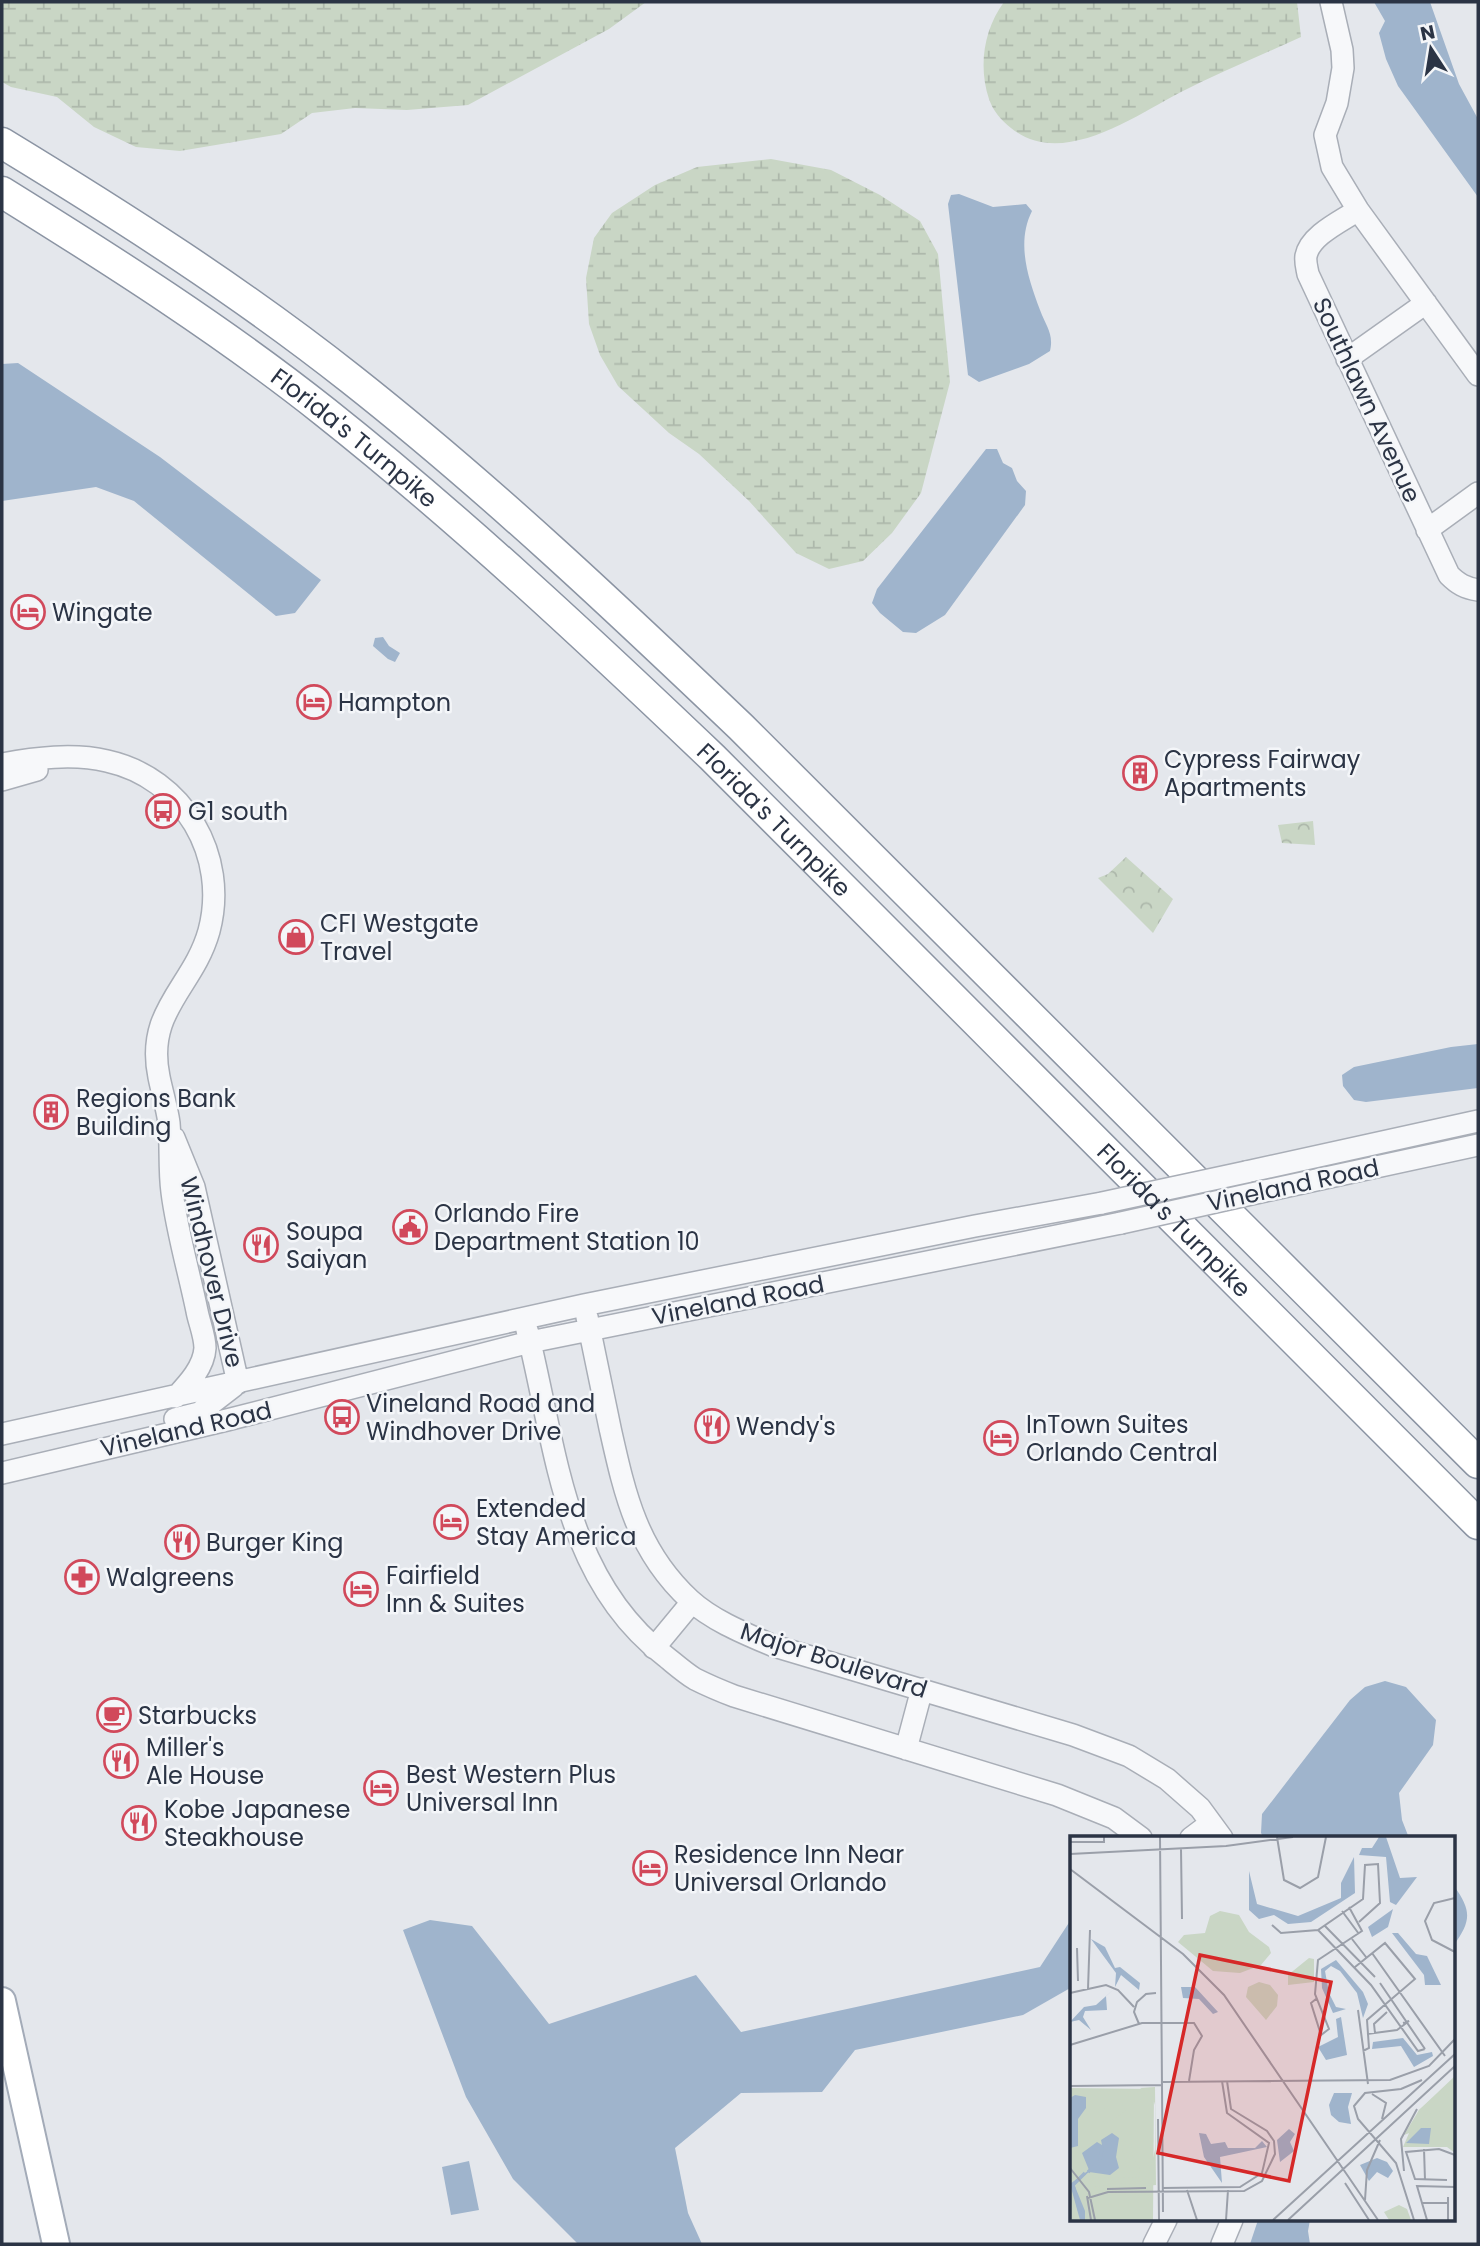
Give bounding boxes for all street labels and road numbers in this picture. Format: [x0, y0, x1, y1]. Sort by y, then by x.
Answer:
street label: Southlawn Avenue [1305, 292, 1429, 508]
street label: Florida's Turnpike [265, 360, 445, 515]
street label: Florida's Turnpike [690, 735, 859, 904]
street label: Florida's Turnpike [1090, 1136, 1259, 1304]
street label: Vineland Road [1204, 1151, 1382, 1219]
street label: Windhover Drive [172, 1173, 252, 1371]
street label: Vineland Road [649, 1267, 827, 1333]
street label: Vineland Road [97, 1393, 275, 1465]
street label: Major Boulevard [736, 1614, 932, 1706]

